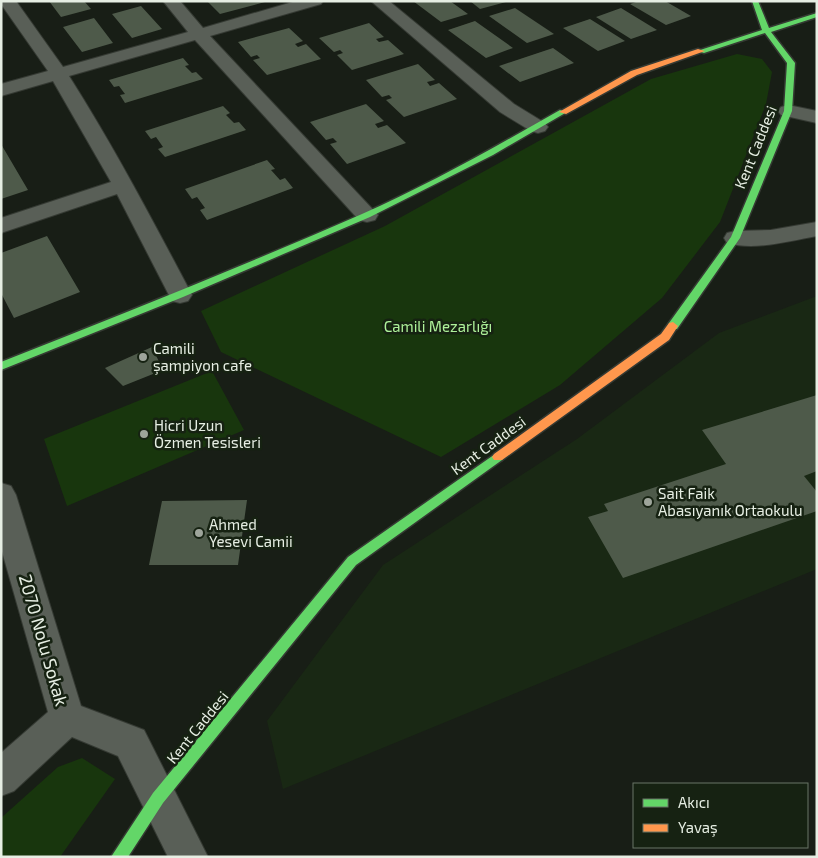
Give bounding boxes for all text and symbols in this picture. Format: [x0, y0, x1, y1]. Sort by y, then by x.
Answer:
street label: Kent Caddesi [730, 103, 780, 191]
park label: Camili Mezarlığı [384, 317, 492, 335]
place label: Camili şampiyon cafe [153, 339, 252, 375]
marker: Camili şampiyon cafe [137, 351, 149, 363]
street label: Kent Caddesi [447, 412, 529, 478]
place label: Hicri Uzun Özmen Tesisleri [154, 416, 261, 451]
marker: Hicri Uzun Özmen Tesisleri [138, 428, 150, 440]
place label: Sait Faik Abasıyanık Ortaokulu [658, 484, 803, 519]
marker: Sait Faik Abasıyanık Ortaokulu [642, 496, 654, 508]
place label: Ahmed Yesevi Camii [209, 515, 293, 550]
marker: Ahmed Yesevi Camii [193, 527, 205, 539]
street label: 2070 Nolu Sokak [15, 572, 73, 708]
street label: Kent Caddesi [162, 687, 232, 767]
legend [633, 783, 808, 848]
text: Akıcı [678, 793, 710, 811]
text: Yavaş [678, 818, 718, 837]

